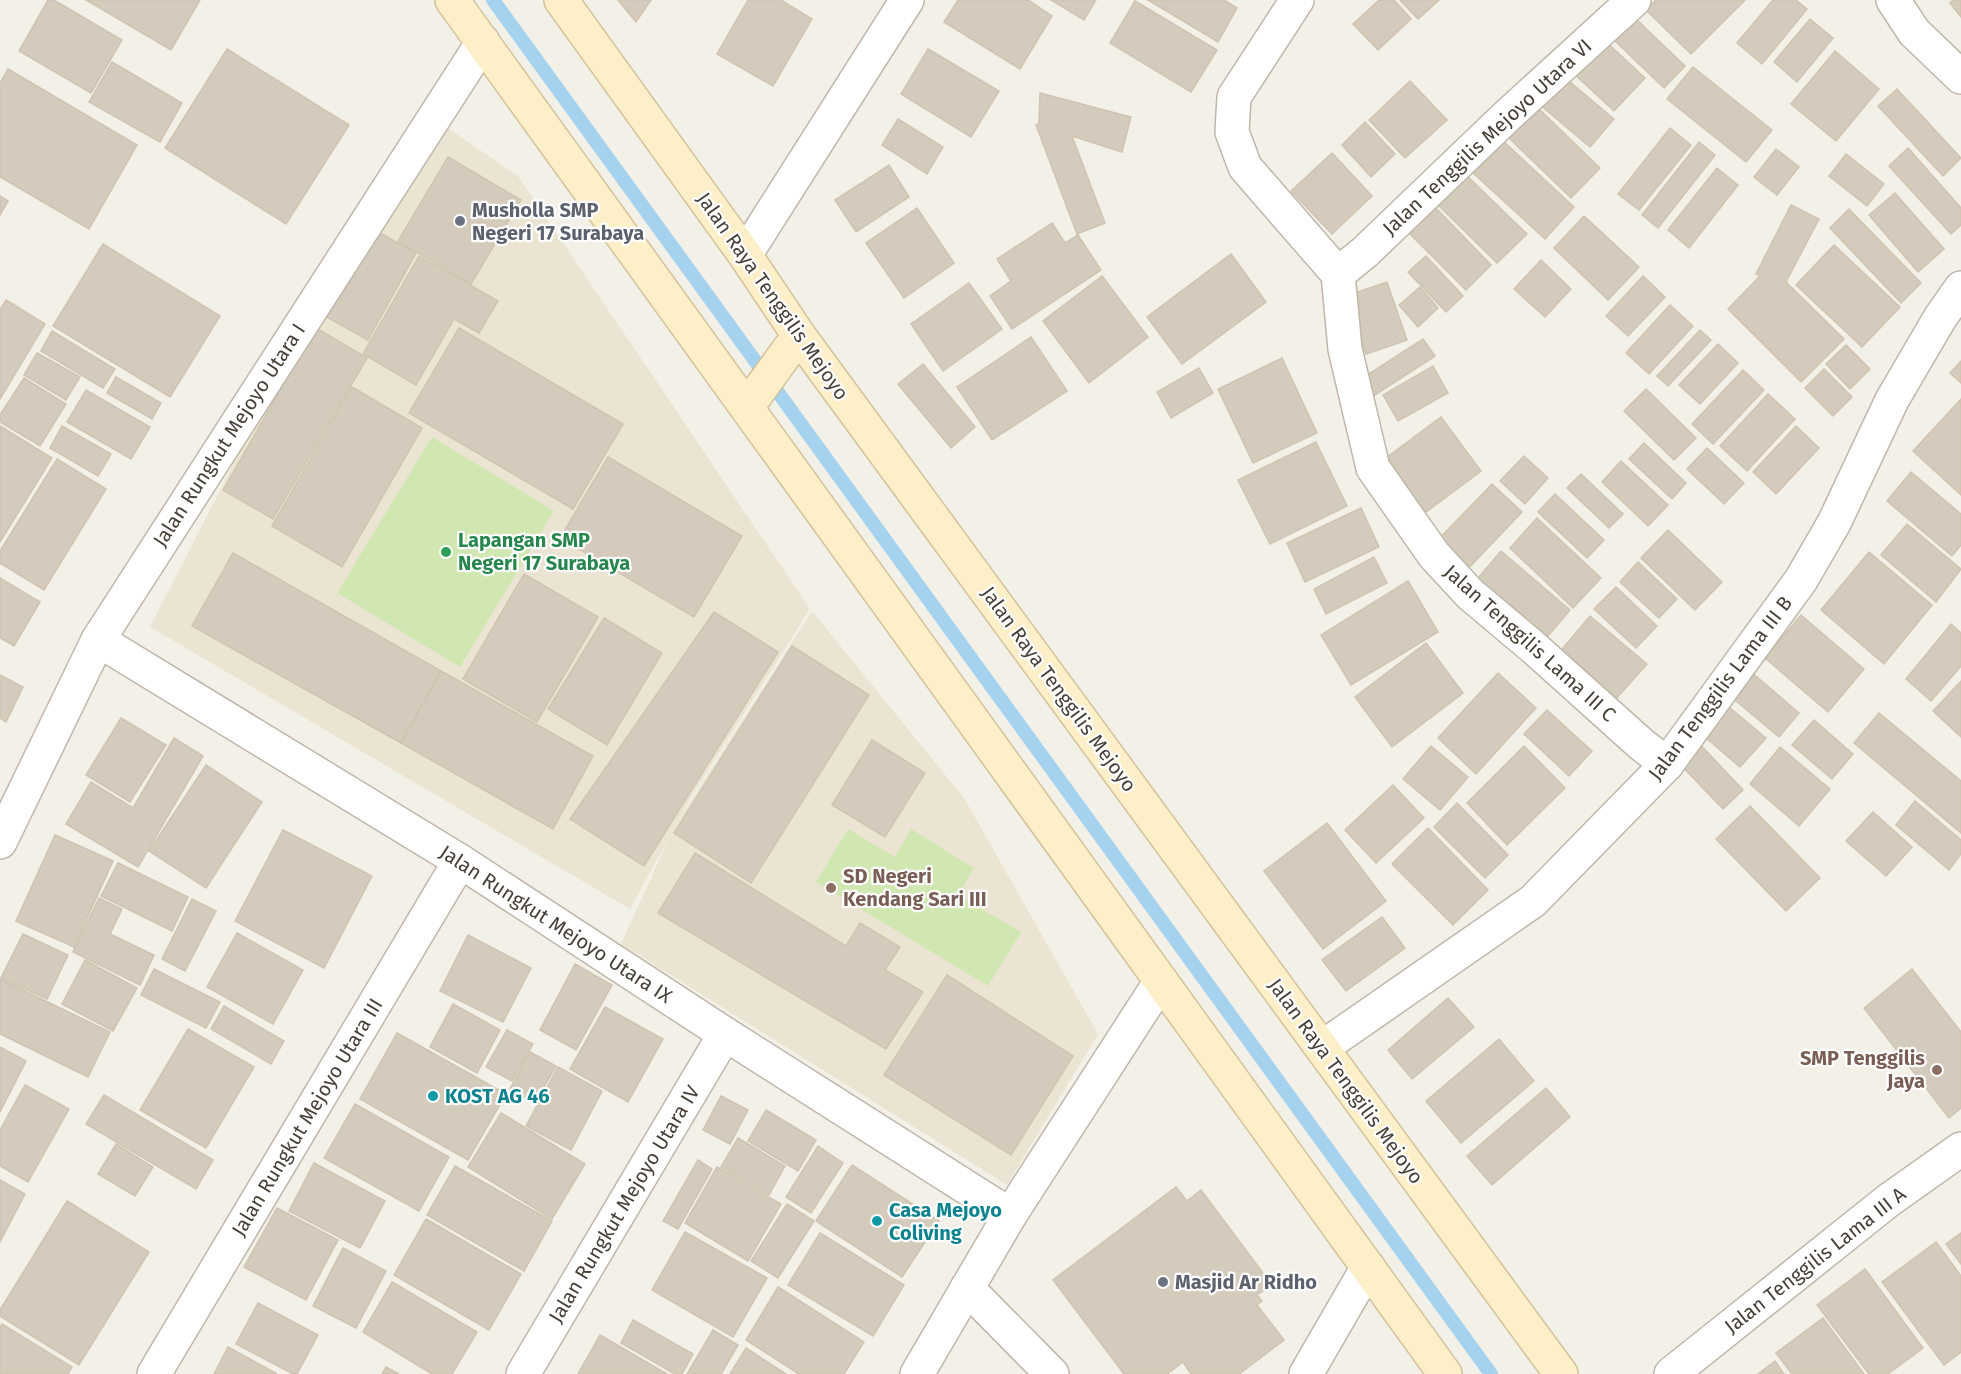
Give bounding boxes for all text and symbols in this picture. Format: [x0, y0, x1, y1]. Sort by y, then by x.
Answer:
street label: Jalan Tenggilis Mejoyo Utara VI [1378, 34, 1596, 240]
street label: Jalan Raya Tenggilis Mejoyo [692, 187, 854, 405]
place label: Musholla SMP Negeri 17 Surabaya [472, 198, 644, 245]
marker: Musholla SMP Negeri 17 Surabaya [453, 214, 467, 228]
street label: Jalan Rungkut Mejoyo Utara I [148, 319, 310, 551]
place label: Lapangan SMP Negeri 17 Surabaya [458, 528, 630, 575]
marker: Lapangan SMP Negeri 17 Surabaya [439, 545, 453, 559]
street label: Jalan Tenggilis Lama III C [1439, 559, 1621, 727]
street label: Jalan Raya Tenggilis Mejoyo [976, 582, 1142, 796]
street label: Jalan Tenggilis Lama III B [1643, 591, 1797, 785]
street label: Jalan Rungkut Mejoyo Utara IX [435, 840, 677, 1008]
place label: SD Negeri Kendang Sari III [843, 864, 987, 911]
marker: SD Negeri Kendang Sari III [824, 881, 838, 895]
street label: Jalan Raya Tenggilis Mejoyo [1263, 974, 1429, 1188]
street label: Jalan Rungkut Mejoyo Utara III [226, 994, 388, 1240]
place label: SMP Tenggilis Jaya [1800, 1046, 1925, 1093]
marker: SMP Tenggilis Jaya [1930, 1063, 1944, 1077]
street label: Jalan Rungkut Mejoyo Utara IV [544, 1081, 704, 1327]
place label: KOST AG 46 [445, 1084, 550, 1108]
marker: KOST AG 46 [426, 1089, 440, 1103]
street label: Jalan Tenggilis Lama III A [1720, 1181, 1911, 1338]
place label: Casa Mejoyo Coliving [889, 1198, 1002, 1245]
marker: Casa Mejoyo Coliving [870, 1214, 884, 1228]
place label: Masjid Ar Ridho [1175, 1270, 1317, 1294]
marker: Masjid Ar Ridho [1156, 1275, 1170, 1289]

